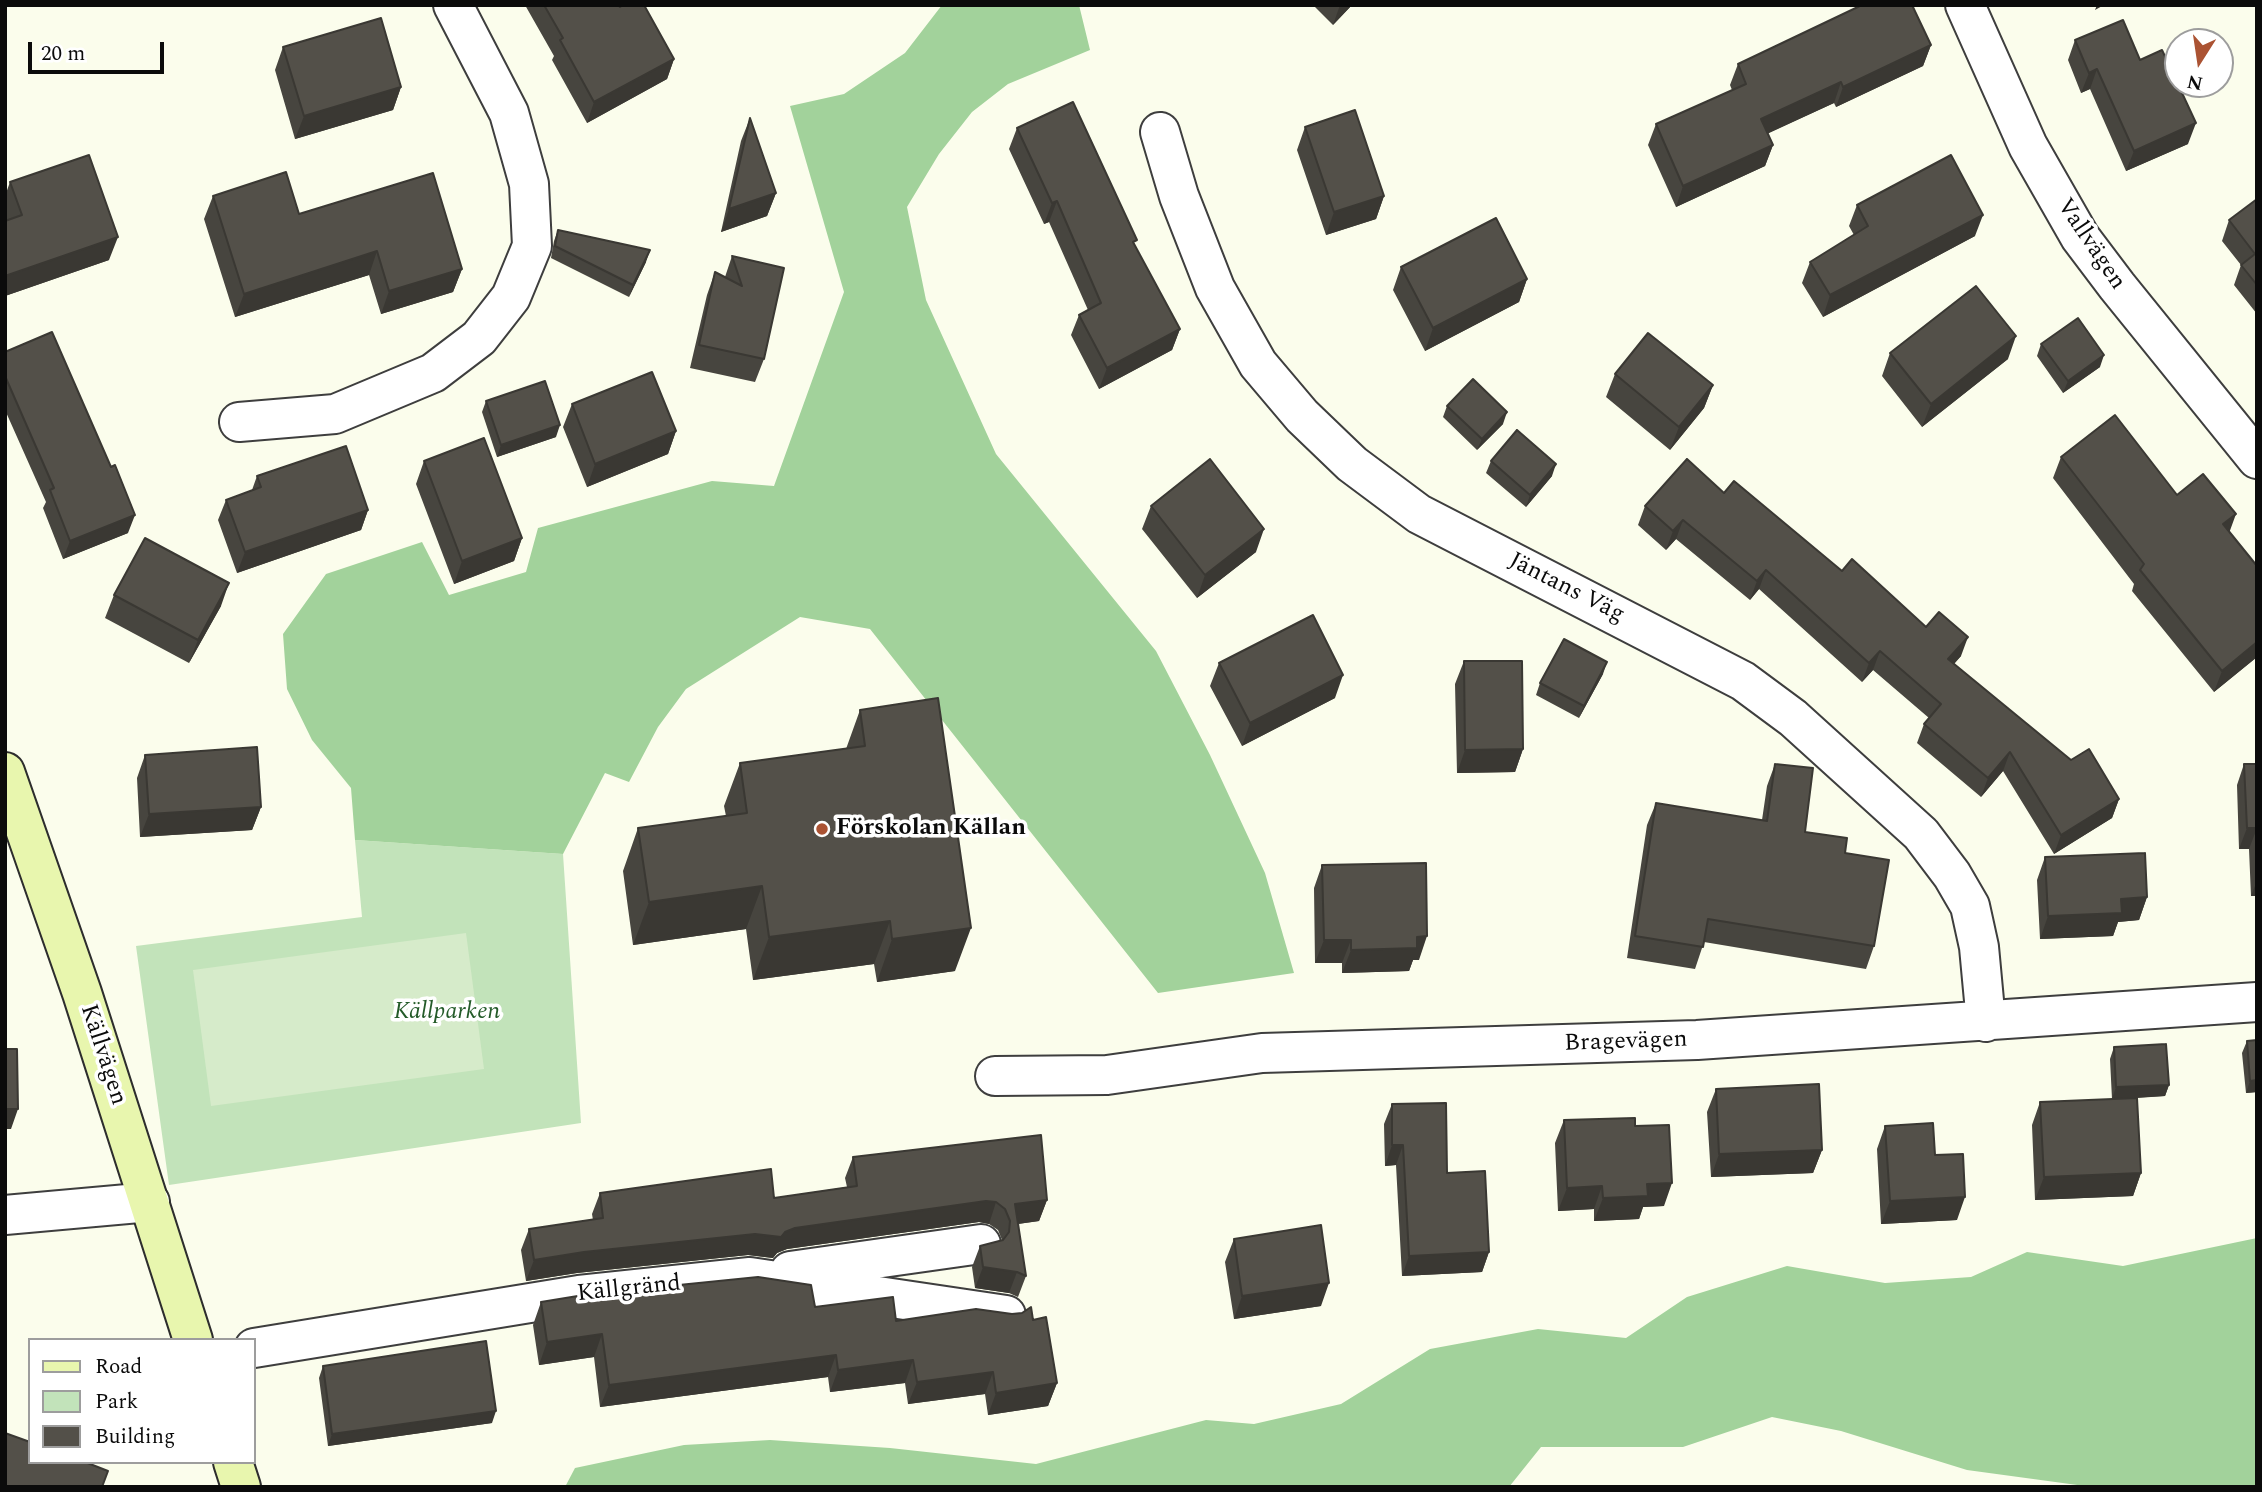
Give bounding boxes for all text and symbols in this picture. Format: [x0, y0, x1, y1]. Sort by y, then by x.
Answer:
scale bar [32, 28, 168, 72]
north arrow [2164, 28, 2234, 98]
text: 20 m [41, 38, 85, 70]
text: N [2184, 66, 2206, 98]
street label: Vallvägen [2049, 194, 2131, 296]
street label: Jäntans Väg [1503, 548, 1629, 630]
place label: Förskolan Källan [836, 815, 1026, 843]
marker: Förskolan Källan [814, 821, 830, 837]
park label: Källparken [394, 999, 500, 1027]
street label: Källvägen [72, 1001, 132, 1109]
street label: Bragevägen [1564, 1026, 1688, 1060]
street label: Källgränd [576, 1270, 682, 1310]
legend [28, 1338, 256, 1464]
text: Road [95, 1351, 142, 1383]
text: Park [95, 1386, 138, 1418]
text: Building [95, 1421, 175, 1453]

